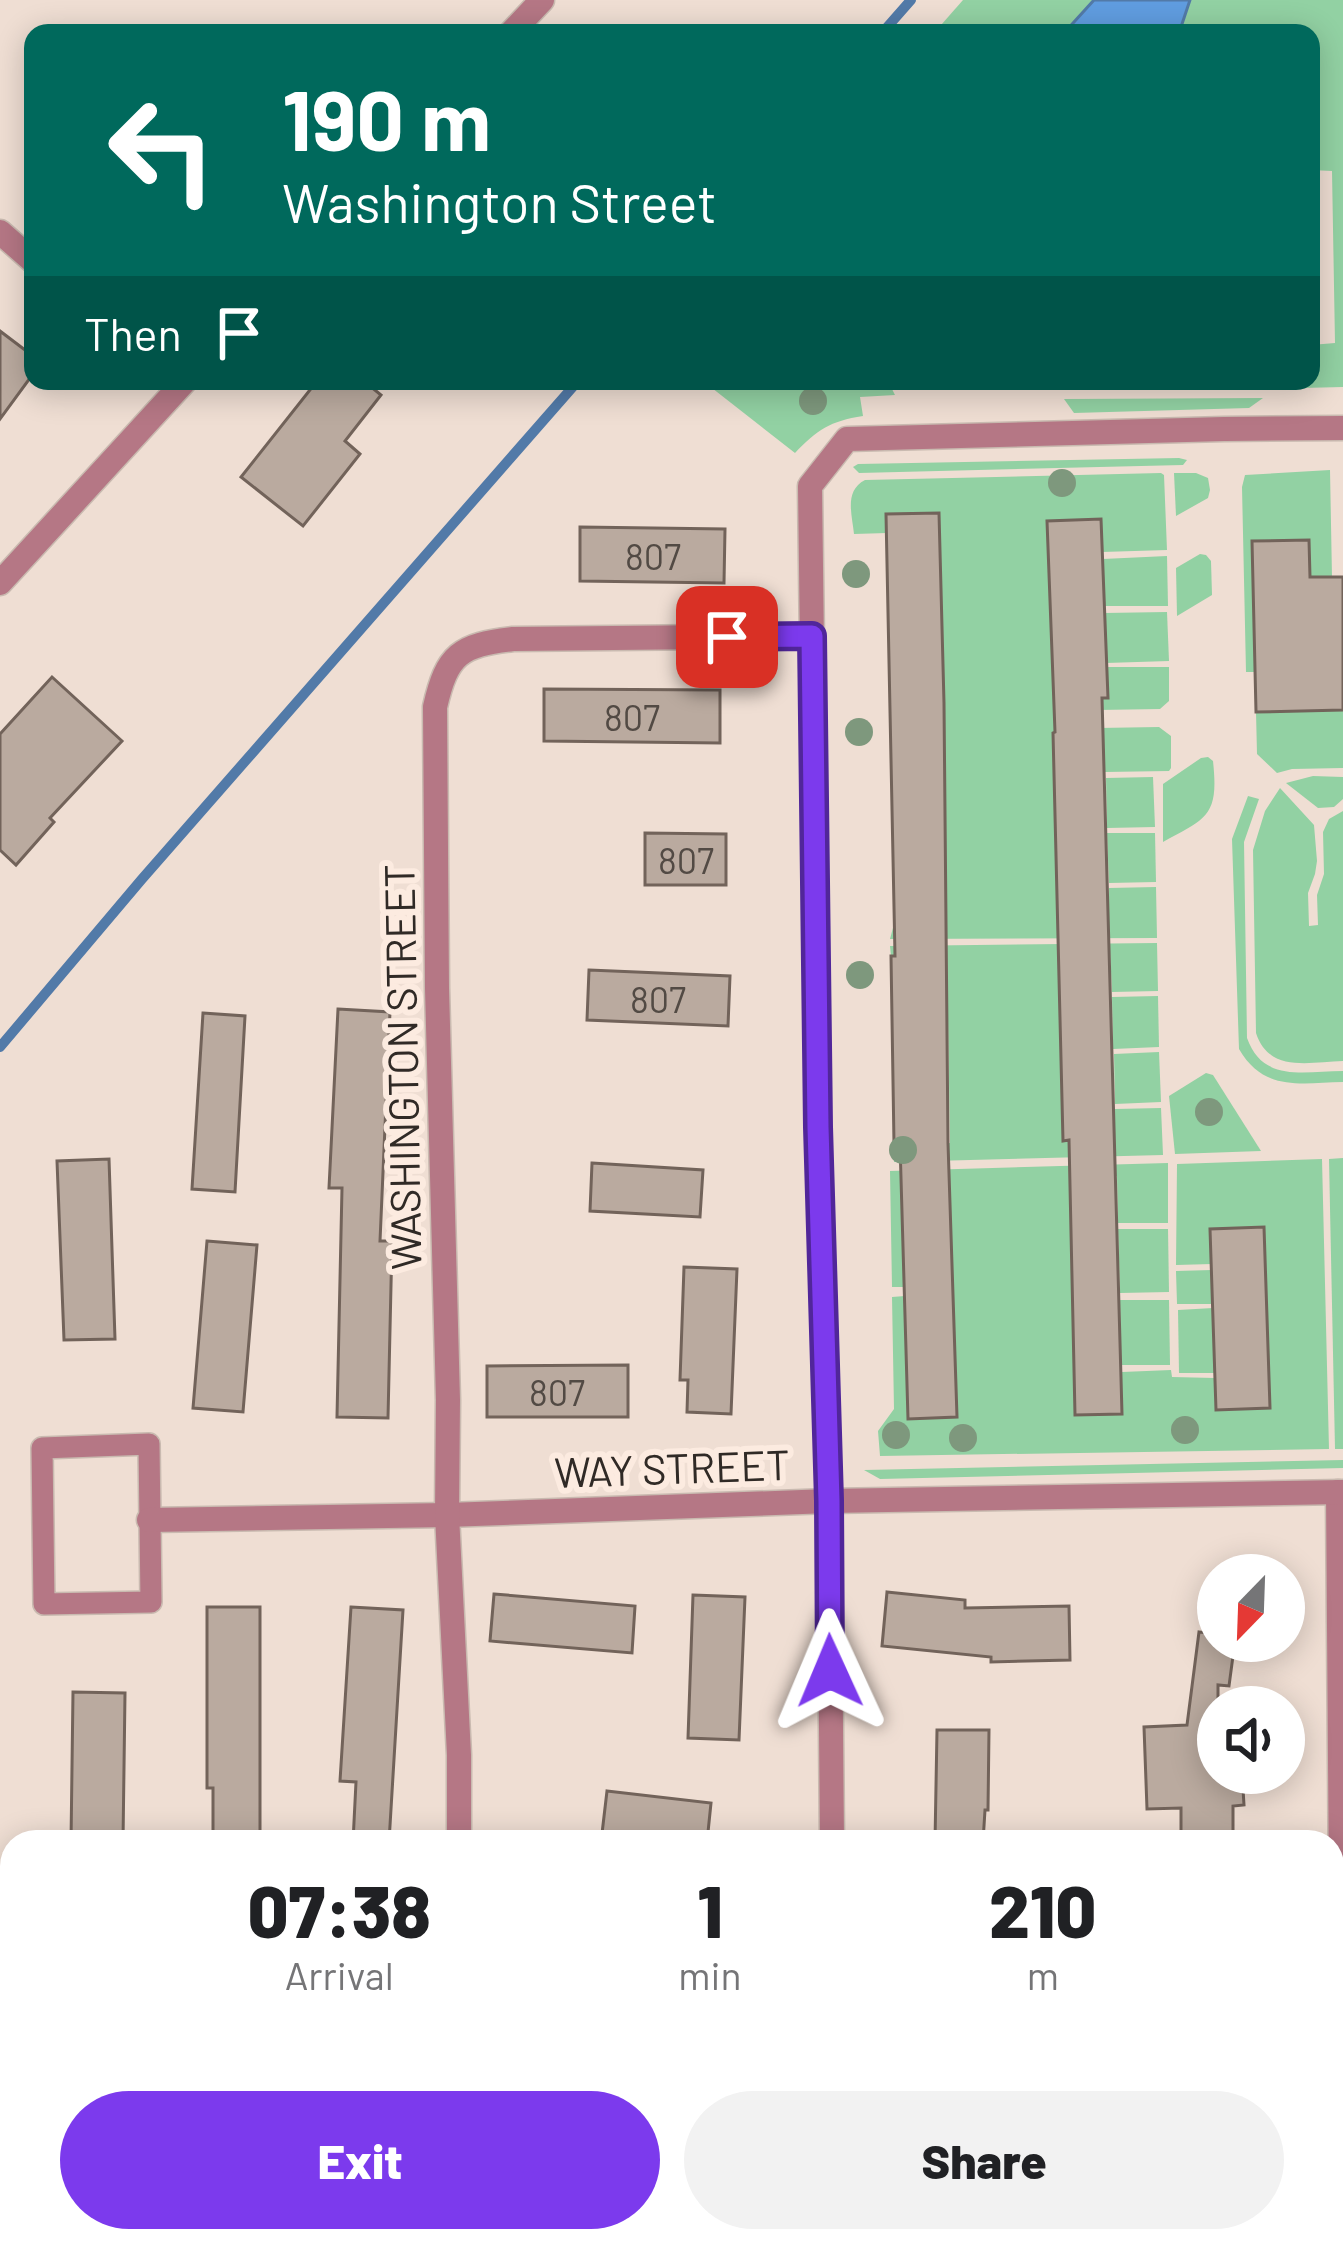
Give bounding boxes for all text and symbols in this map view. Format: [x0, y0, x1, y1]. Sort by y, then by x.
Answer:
text: 190 m [282, 67, 491, 168]
icon: left [84, 72, 240, 228]
text: Washington Street [282, 169, 717, 234]
icon: arrive [206, 300, 272, 366]
text: Then [84, 306, 182, 360]
house number: 807 [625, 534, 681, 577]
pin [676, 586, 778, 688]
icon: arrive [694, 604, 760, 670]
house number: 807 [604, 695, 660, 738]
house number: 807 [658, 838, 714, 881]
street label: WASHINGTON STREET [372, 863, 430, 1271]
house number: 807 [630, 977, 686, 1020]
house number: 807 [529, 1370, 585, 1413]
street label: WAY STREET [553, 1438, 791, 1496]
north arrow [1197, 1554, 1305, 1662]
map controls [1197, 1554, 1305, 1794]
position arrow [767, 1608, 893, 1734]
button: sound [1197, 1686, 1305, 1794]
text: 07:38 [248, 1866, 431, 1952]
text: 1 [697, 1866, 723, 1952]
text: 210 [989, 1866, 1096, 1952]
text: Arrival [285, 1951, 394, 1998]
text: min [678, 1951, 742, 1998]
text: m [1027, 1951, 1059, 1998]
button: Exit [60, 2091, 660, 2229]
button: Share [684, 2091, 1284, 2229]

